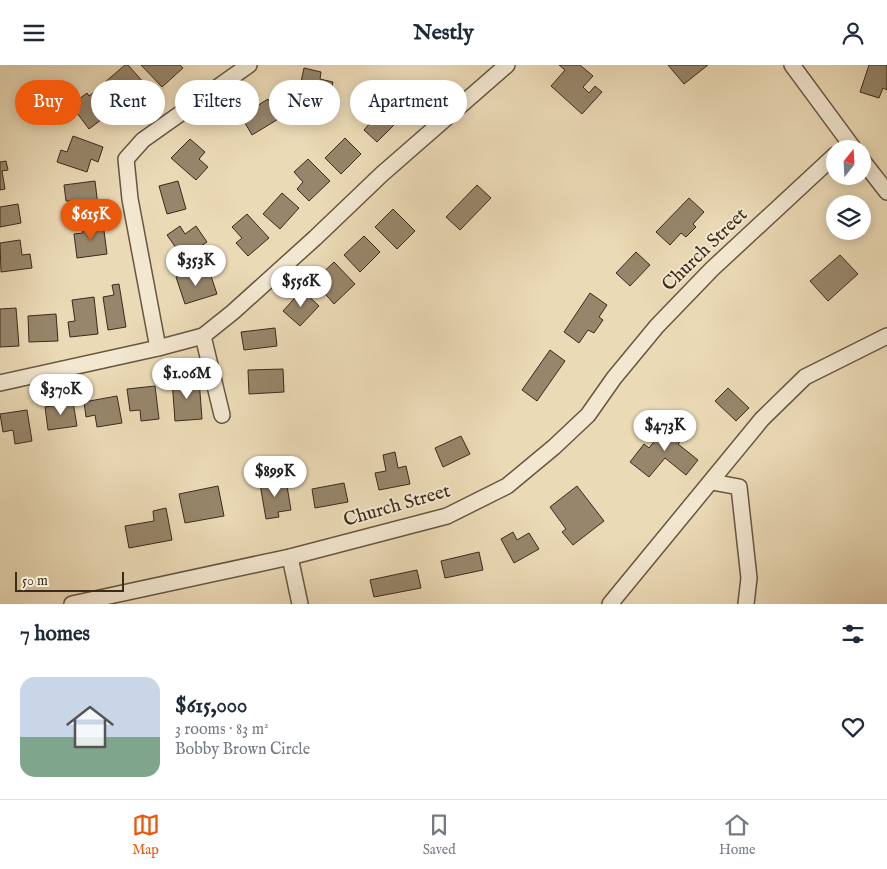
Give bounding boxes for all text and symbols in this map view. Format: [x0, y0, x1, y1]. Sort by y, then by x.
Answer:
icon: menu [20, 19, 48, 47]
text: Nestly [413, 19, 474, 47]
icon: person [839, 19, 867, 47]
chip: Buy [15, 80, 81, 125]
chip: Rent [91, 80, 165, 125]
chip: Filters [175, 80, 259, 125]
chip: New [269, 80, 340, 125]
chip: Apartment [350, 80, 467, 125]
north arrow [826, 140, 871, 185]
map controls [826, 140, 871, 240]
button: layers [826, 195, 871, 240]
pin: $615K [56, 199, 126, 241]
street label: Church Street [657, 203, 753, 297]
text: $615K [72, 205, 110, 225]
pin: $353K [161, 245, 231, 287]
text: $353K [177, 251, 215, 271]
pin: $556K [266, 265, 336, 308]
text: $556K [282, 272, 320, 292]
pin: $1.06M [146, 357, 228, 400]
text: $1.06M [163, 364, 211, 384]
pin: $370K [26, 373, 96, 416]
text: $370K [40, 380, 82, 400]
pin: $473K [630, 409, 700, 452]
text: $473K [644, 416, 686, 436]
pin: $899K [240, 455, 310, 498]
text: $899K [255, 462, 295, 482]
street label: Church Street [341, 479, 454, 533]
scale bar [15, 569, 124, 592]
text: 50 m [22, 572, 48, 590]
icon: filters [839, 620, 867, 648]
text: 7 homes [20, 621, 90, 648]
text: $615,000 [175, 693, 247, 720]
icon: home [60, 697, 120, 757]
icon: heart [839, 713, 867, 741]
text: 3 rooms · 83 m² [175, 720, 269, 740]
text: Bobby Brown Circle [175, 740, 310, 760]
tab: Map [132, 811, 160, 859]
tab: Saved [423, 811, 456, 859]
tab: Home [719, 811, 755, 859]

